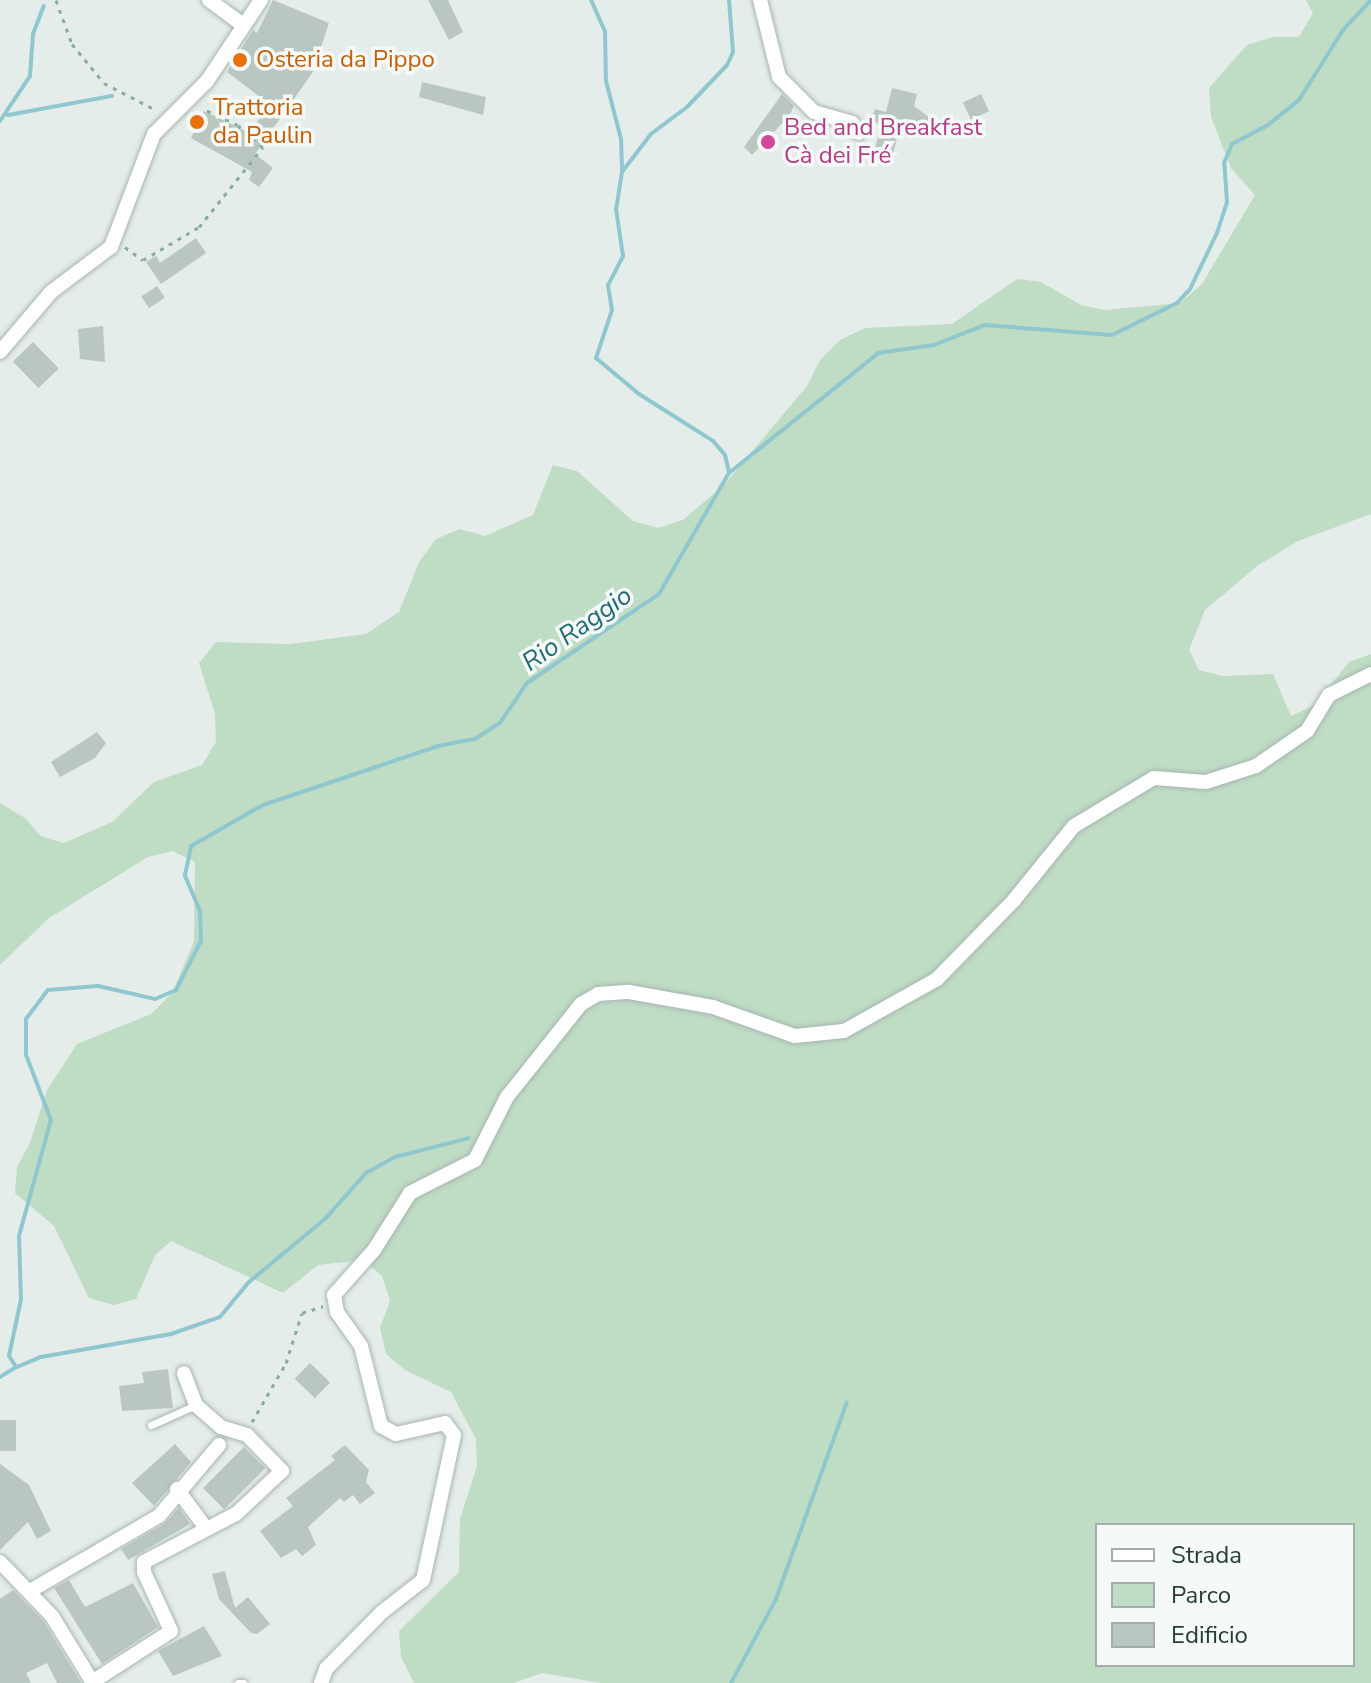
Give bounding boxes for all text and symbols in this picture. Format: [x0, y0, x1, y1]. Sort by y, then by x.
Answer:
place label: Osteria da Pippo [256, 46, 435, 74]
marker: Osteria da Pippo [231, 51, 249, 69]
place label: Trattoria da Paulin [213, 94, 313, 150]
marker: Trattoria da Paulin [188, 113, 206, 131]
place label: Bed and Breakfast Cà dei Fré [784, 114, 982, 170]
marker: Bed and Breakfast Cà dei Fré [759, 133, 777, 151]
water label: Rio Raggio [516, 580, 638, 678]
legend [1095, 1523, 1355, 1667]
text: Strada [1171, 1539, 1242, 1571]
text: Parco [1171, 1579, 1231, 1611]
text: Edificio [1171, 1619, 1248, 1651]

